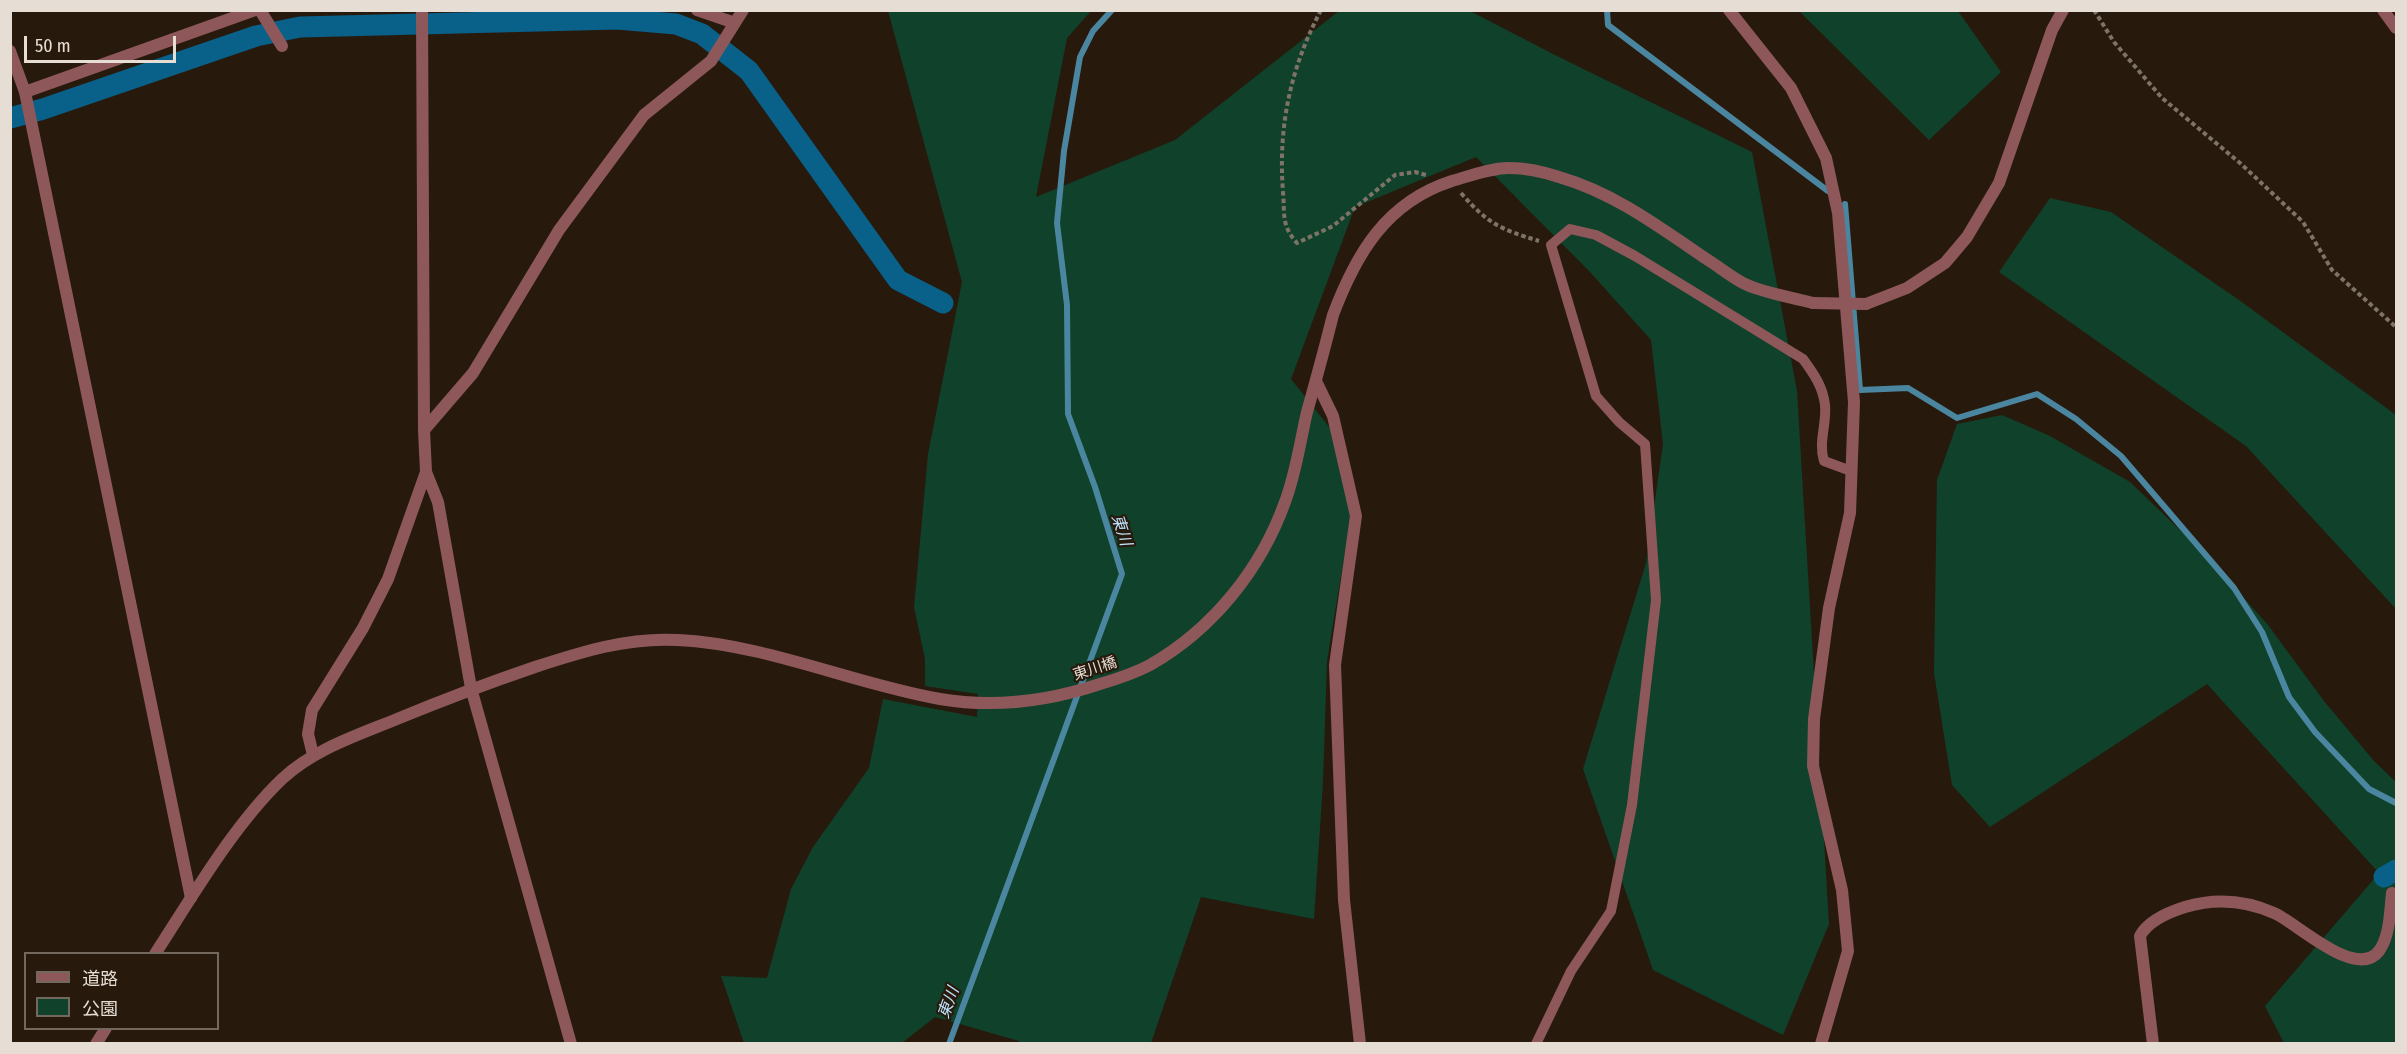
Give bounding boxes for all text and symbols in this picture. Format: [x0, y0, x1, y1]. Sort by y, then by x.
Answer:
scale bar [27, 24, 178, 62]
text: 50 m [35, 35, 71, 57]
water label: 東川 [1107, 512, 1135, 548]
street label: 東川橋 [1071, 653, 1119, 685]
legend [24, 952, 219, 1030]
text: 道路 [82, 968, 118, 990]
water label: 東川 [935, 985, 963, 1021]
text: 公園 [82, 998, 118, 1020]

